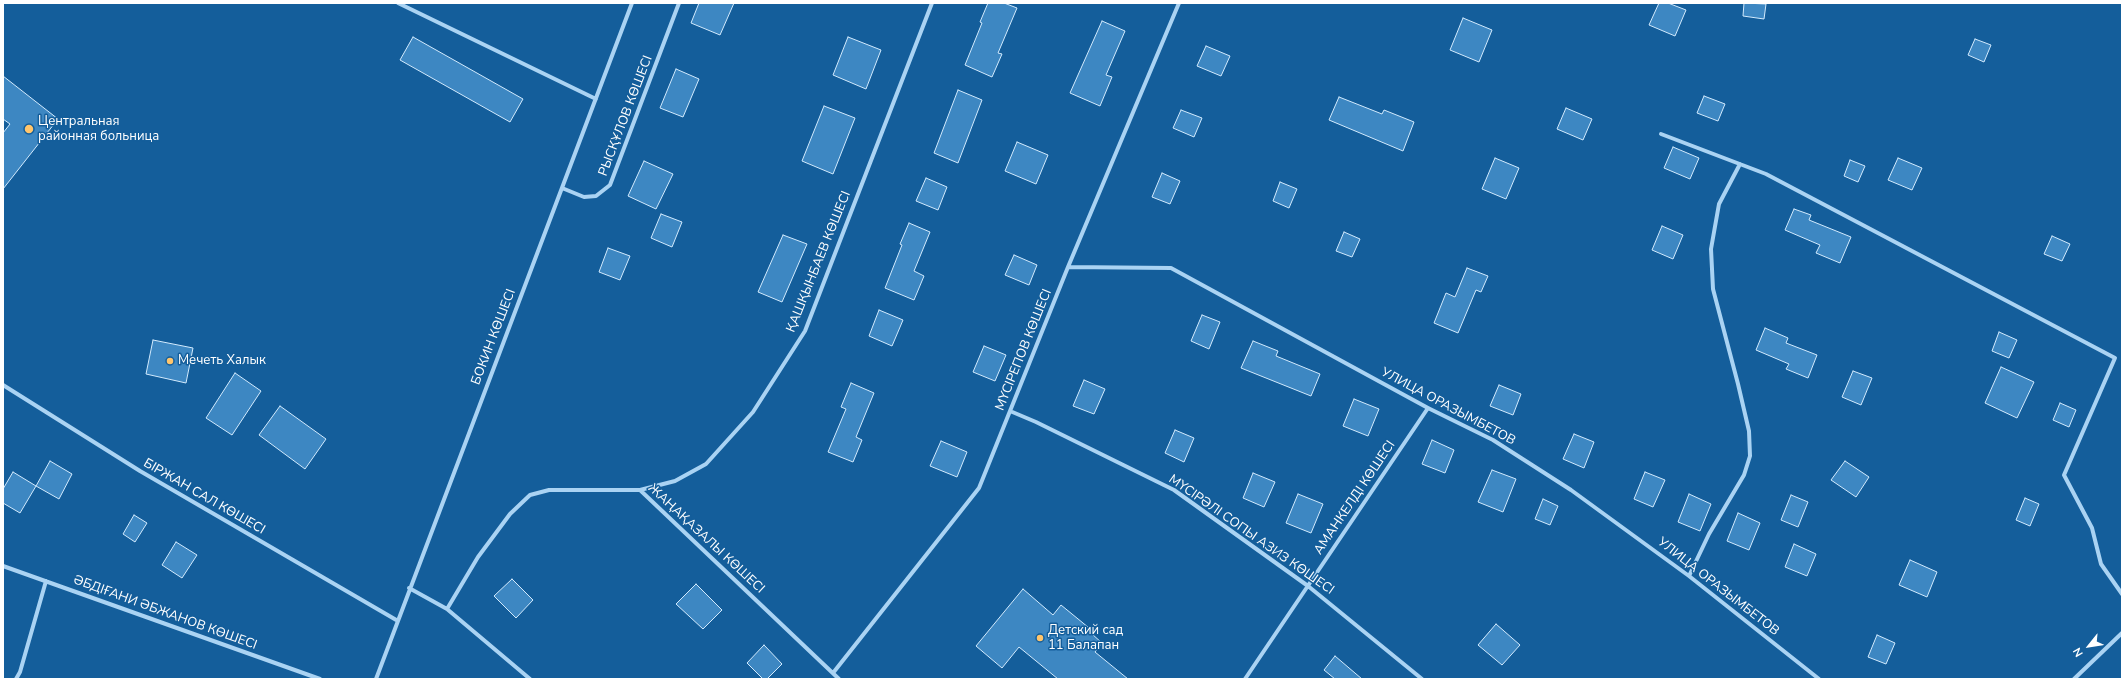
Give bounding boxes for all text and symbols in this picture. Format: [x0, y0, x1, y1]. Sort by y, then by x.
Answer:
street label: РЫСҚҰЛОВ КӨШЕСІ [596, 54, 656, 178]
place label: Центральная районная больница [38, 114, 159, 145]
marker: Центральная районная больница [23, 123, 35, 135]
street label: ҚАШҚЫНБАЕВ КӨШЕСІ [784, 189, 854, 335]
street label: БОКИН КӨШЕСІ [469, 287, 519, 387]
street label: МҮСІРЕПОВ КӨШЕСІ [992, 287, 1056, 413]
place label: Мечеть Халык [178, 353, 266, 369]
marker: Мечеть Халык [165, 356, 175, 366]
street label: УЛИЦА ОРАЗЫМБЕТОВ [1378, 365, 1518, 449]
street label: АМАНКЕЛДІ КӨШЕСІ [1311, 438, 1399, 558]
street label: БІРЖАН САЛ КӨШЕСІ [140, 456, 268, 538]
street label: МҮСІРӘЛІ СОПЫ АЗИЗ КӨШЕСІ [1165, 472, 1337, 598]
street label: ЖАҢАҚАЗАЛЫ КӨШЕСІ [645, 481, 767, 597]
street label: УЛИЦА ОРАЗЫМБЕТОВ [1654, 535, 1782, 639]
street label: ӘБДІҒАНИ ӘБЖАНОВ КӨШЕСІ [71, 572, 259, 654]
place label: Детский сад 11 Балапан [1048, 623, 1123, 654]
north arrow [2069, 626, 2109, 666]
marker: Детский сад 11 Балапан [1035, 633, 1045, 643]
text: N [2070, 645, 2087, 660]

